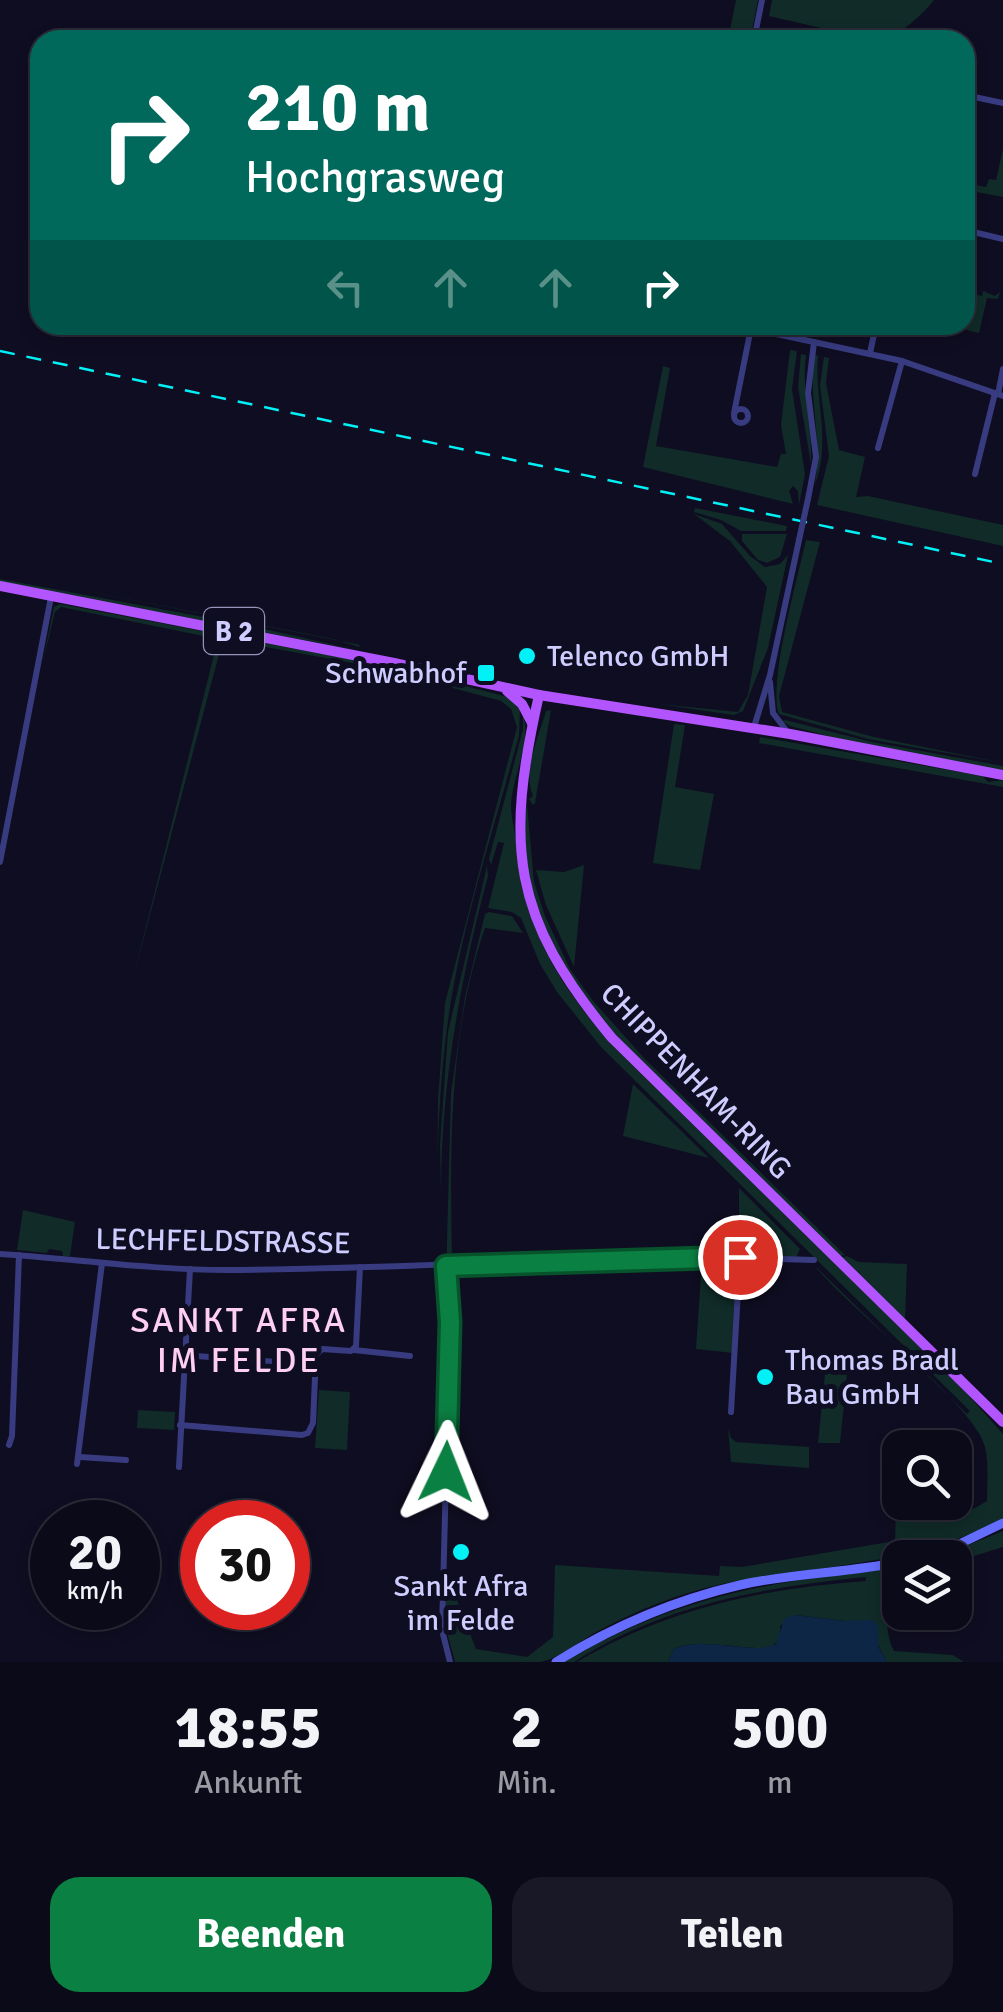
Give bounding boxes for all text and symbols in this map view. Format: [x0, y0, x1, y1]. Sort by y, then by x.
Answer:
text: 210 m [245, 64, 430, 150]
icon: right [80, 70, 210, 200]
text: Hochgrasweg [245, 150, 505, 205]
icon: left [318, 260, 373, 315]
icon: ahead [423, 260, 478, 315]
icon: ahead [528, 260, 583, 315]
icon: right [633, 260, 688, 315]
road number: B 2 [204, 608, 264, 654]
place label: Telenco GmbH [547, 638, 730, 675]
marker: Telenco GmbH [516, 645, 538, 667]
place label: Schwabhof [325, 655, 468, 692]
marker: Schwabhof [475, 662, 497, 684]
street label: CHIPPENHAM-RING [593, 976, 799, 1187]
pin [698, 1215, 783, 1300]
street label: LECHFELDSTRASSE [95, 1221, 351, 1262]
icon: arrive [713, 1230, 768, 1285]
district label: SANKT AFRA IM FELDE [130, 1299, 348, 1382]
place label: Thomas Bradl Bau GmbH [785, 1342, 959, 1413]
marker: Thomas Bradl Bau GmbH [754, 1366, 776, 1388]
position arrow [394, 1420, 498, 1524]
map controls [882, 1430, 972, 1630]
button: search [882, 1430, 972, 1520]
speed limit sign: 30 [180, 1500, 310, 1630]
text: 20 [68, 1522, 122, 1584]
button: layers [882, 1540, 972, 1630]
marker: Sankt Afra im Felde [450, 1541, 472, 1563]
place label: Sankt Afra im Felde [394, 1568, 528, 1639]
text: km/h [67, 1575, 123, 1606]
text: 18:55 [175, 1691, 322, 1765]
text: 2 [510, 1691, 543, 1765]
text: 500 [731, 1691, 828, 1765]
text: Ankunft [194, 1763, 302, 1802]
text: Min. [496, 1763, 557, 1802]
text: m [767, 1763, 793, 1802]
button: Beenden [50, 1877, 492, 1992]
button: Teilen [512, 1877, 953, 1992]

